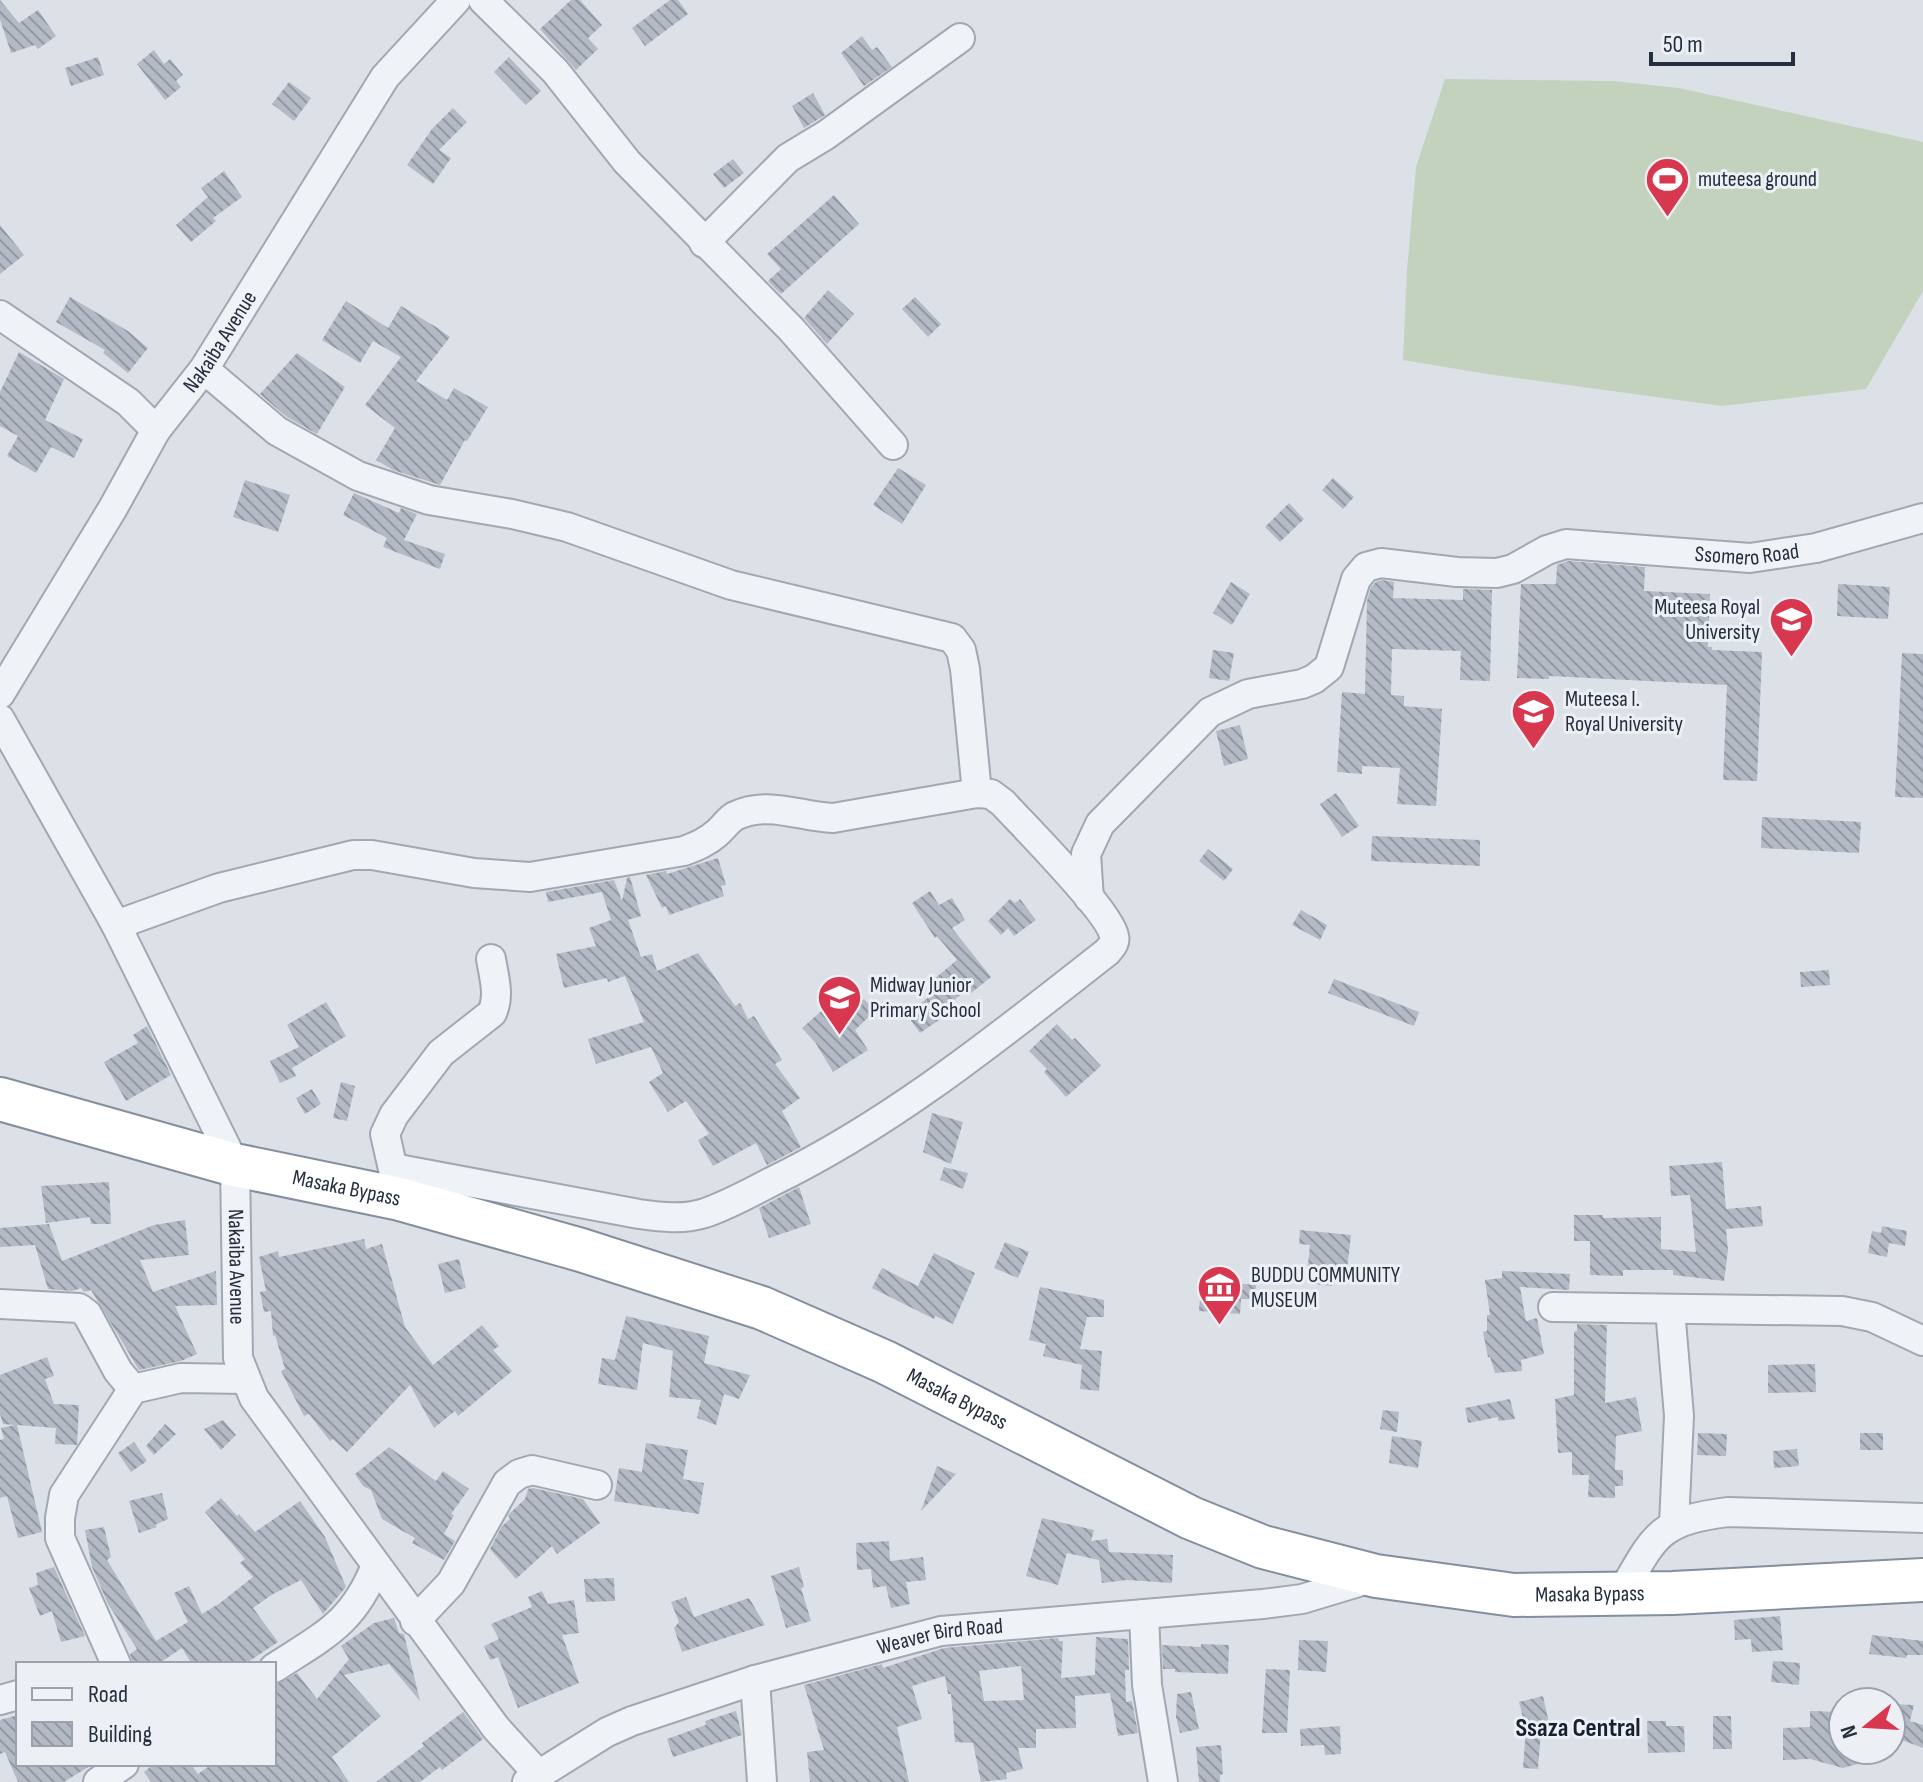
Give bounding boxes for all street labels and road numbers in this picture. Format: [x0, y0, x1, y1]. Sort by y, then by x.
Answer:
street label: Nakaiba Avenue [177, 286, 263, 398]
street label: Ssomero Road [1694, 537, 1801, 571]
street label: Masaka Bypass [290, 1164, 403, 1212]
street label: Nakaiba Avenue [222, 1209, 251, 1325]
street label: Masaka Bypass [902, 1362, 1012, 1436]
street label: Masaka Bypass [1535, 1580, 1645, 1608]
street label: Weaver Bird Road [874, 1612, 1004, 1661]

